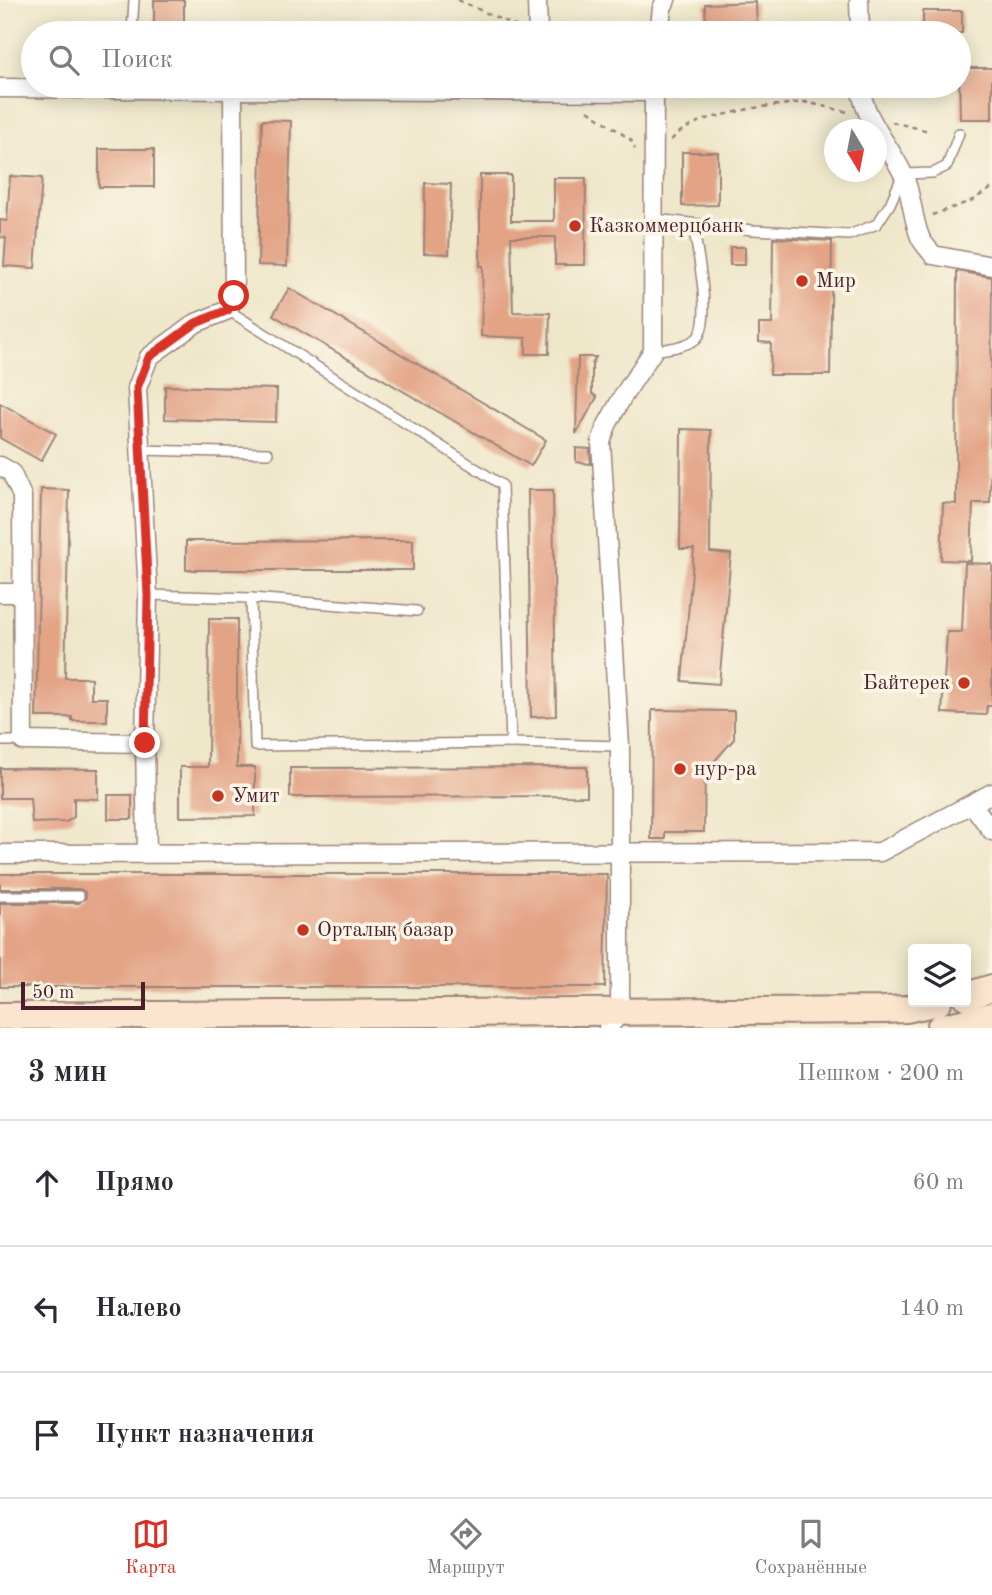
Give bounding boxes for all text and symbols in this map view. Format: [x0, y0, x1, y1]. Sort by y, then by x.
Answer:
search box [21, 21, 971, 98]
icon: search [45, 41, 83, 79]
text: Поиск [101, 47, 173, 73]
north arrow [824, 119, 887, 182]
place label: Казкоммерцбанк [589, 216, 744, 237]
marker: Казкоммерцбанк [567, 218, 583, 234]
place label: Мир [816, 271, 856, 292]
marker: Мир [794, 273, 810, 289]
route start [218, 280, 249, 311]
place label: Байтерек [863, 673, 950, 694]
marker: Байтерек [956, 675, 972, 691]
route end [129, 727, 160, 758]
place label: нур-ра [694, 759, 757, 780]
marker: нур-ра [672, 761, 688, 777]
place label: Умит [232, 786, 280, 807]
marker: Умит [210, 788, 226, 804]
place label: Орталық базар [317, 920, 454, 941]
marker: Орталық базар [295, 922, 311, 938]
map controls [908, 944, 971, 1007]
button: layers [908, 944, 971, 1007]
scale bar [21, 979, 145, 1011]
text: 50 m [32, 984, 74, 1003]
text: 3 мин [28, 1058, 107, 1088]
text: Пешком · 200 m [798, 1062, 964, 1085]
icon: ahead [28, 1164, 66, 1202]
text: Прямо [95, 1170, 174, 1196]
text: 60 m [913, 1171, 964, 1194]
icon: left [28, 1290, 66, 1328]
text: Налево [95, 1296, 182, 1322]
text: 140 m [899, 1297, 964, 1320]
icon: arrive [28, 1416, 66, 1454]
text: Пункт назначения [95, 1422, 314, 1448]
tab: Карта [125, 1515, 176, 1580]
tab: Маршрут [427, 1515, 505, 1580]
tab: Сохранённые [755, 1515, 867, 1580]

